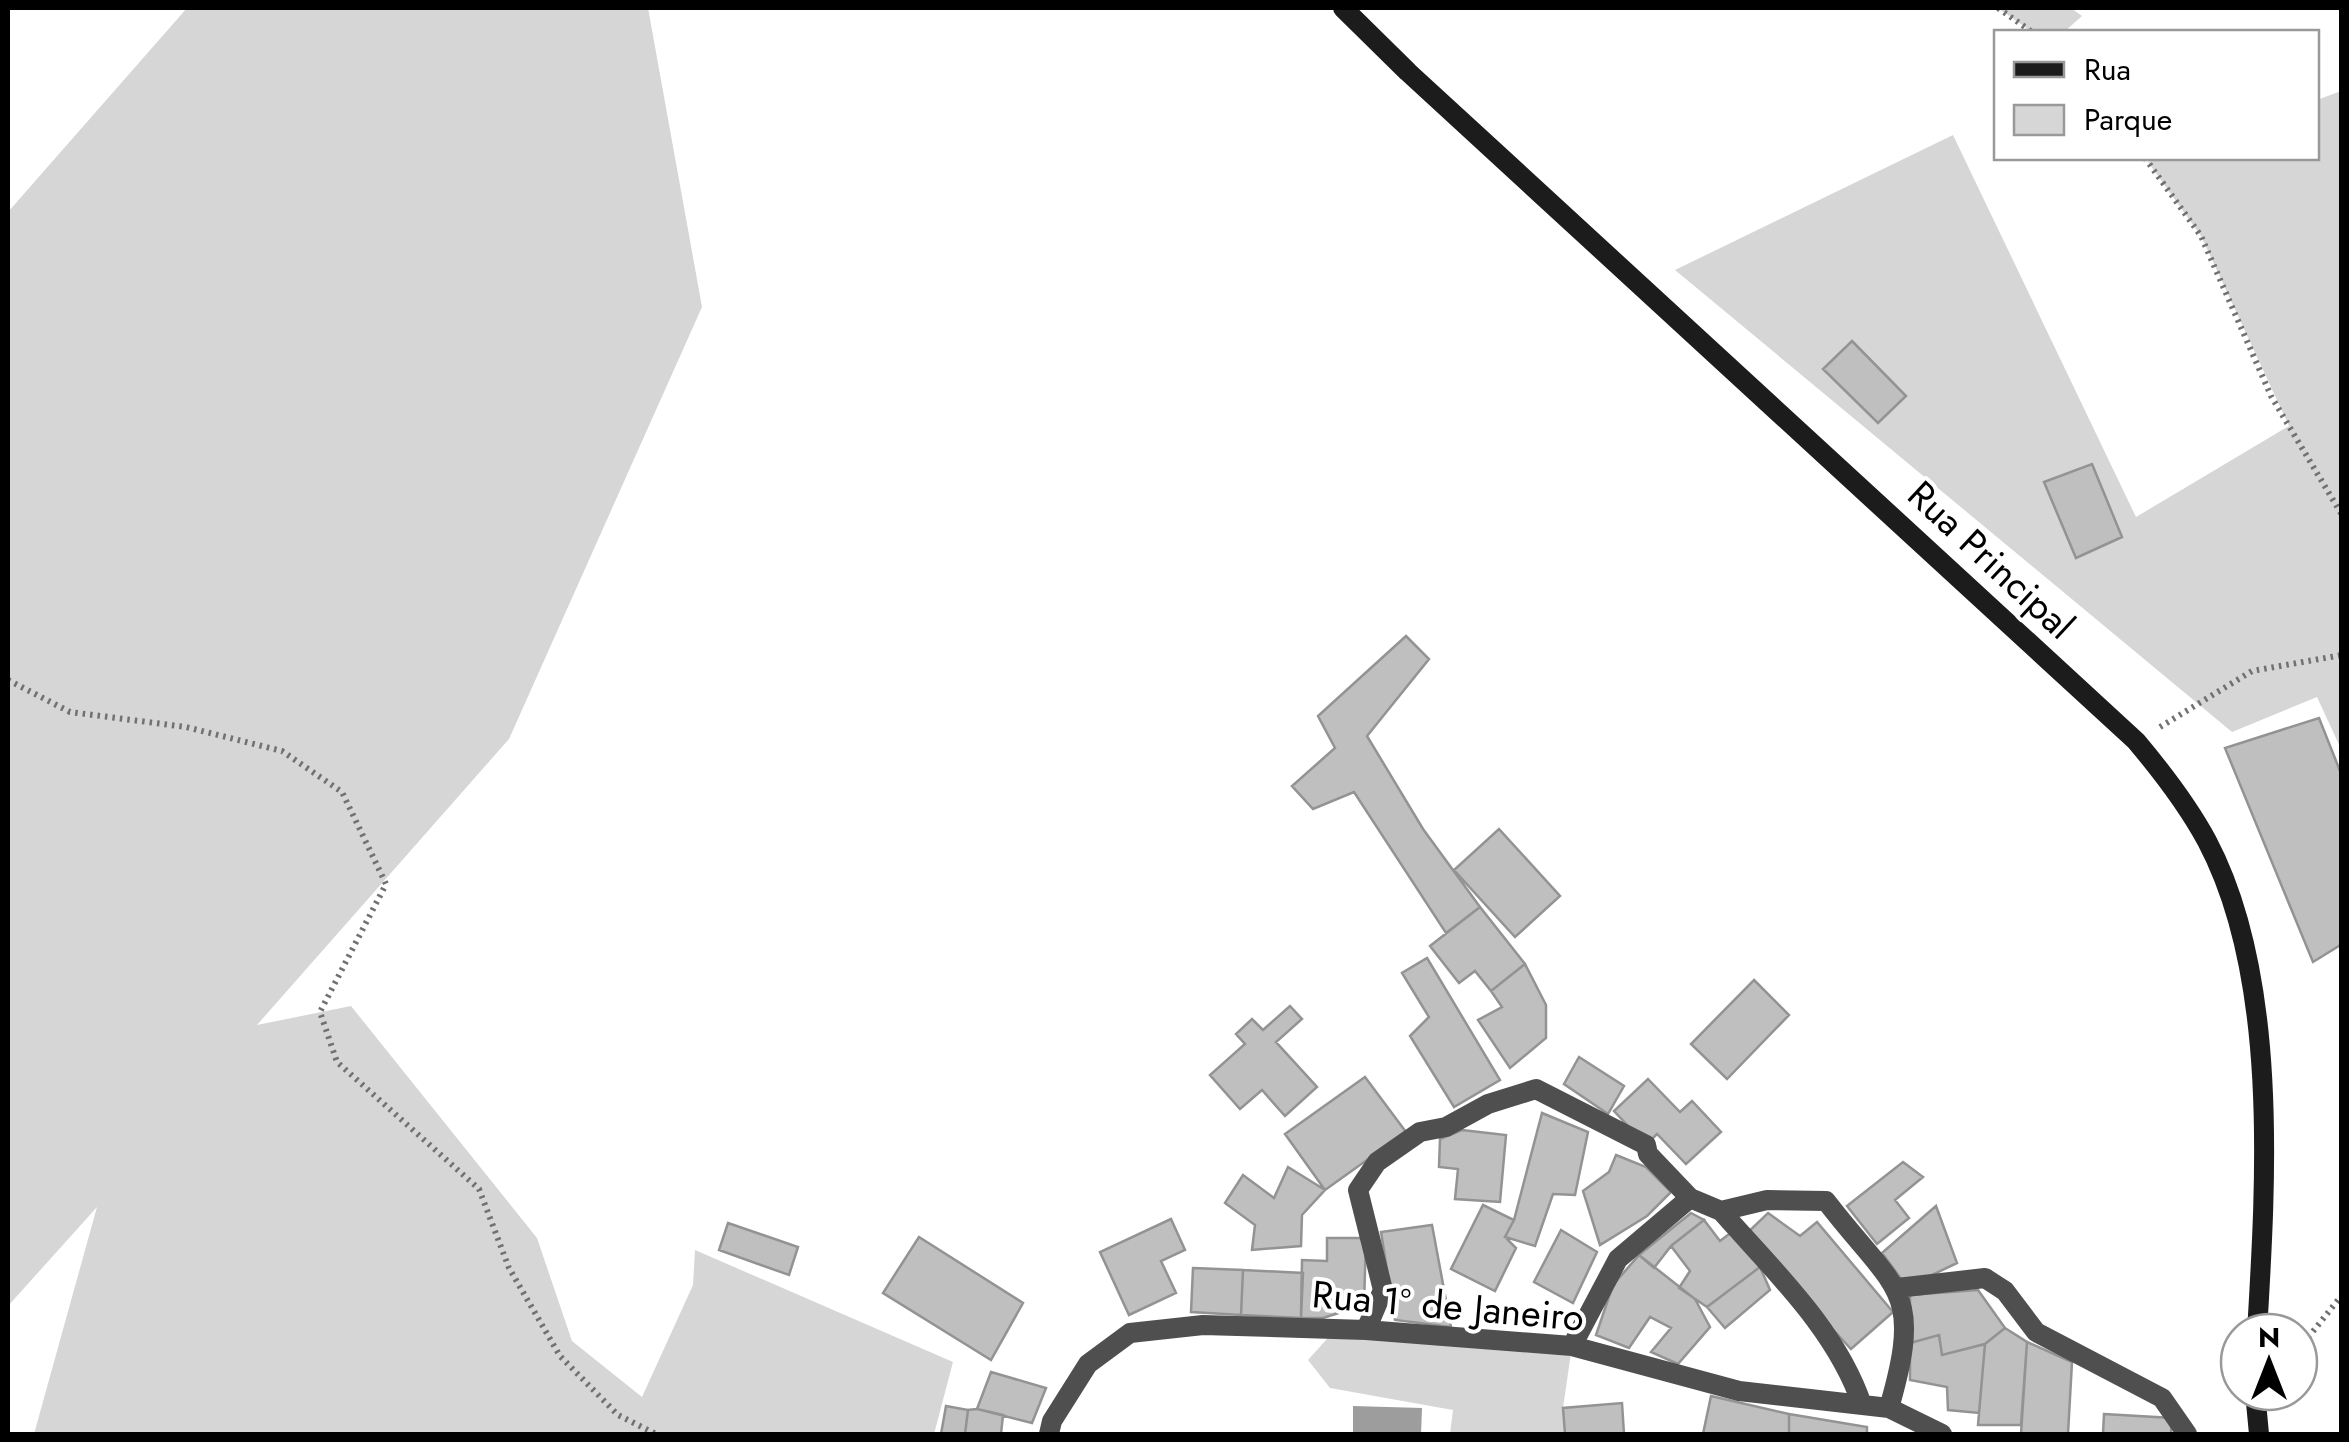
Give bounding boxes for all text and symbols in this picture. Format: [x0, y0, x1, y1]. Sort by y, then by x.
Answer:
legend [1994, 30, 2319, 160]
text: Rua [2084, 48, 2131, 91]
text: Parque [2084, 98, 2172, 141]
street label: Rua Principal [1896, 468, 2087, 652]
street label: Rua 1º de Janeiro [1310, 1266, 1586, 1345]
north arrow [2219, 1312, 2319, 1412]
text: N [2258, 1317, 2280, 1358]

